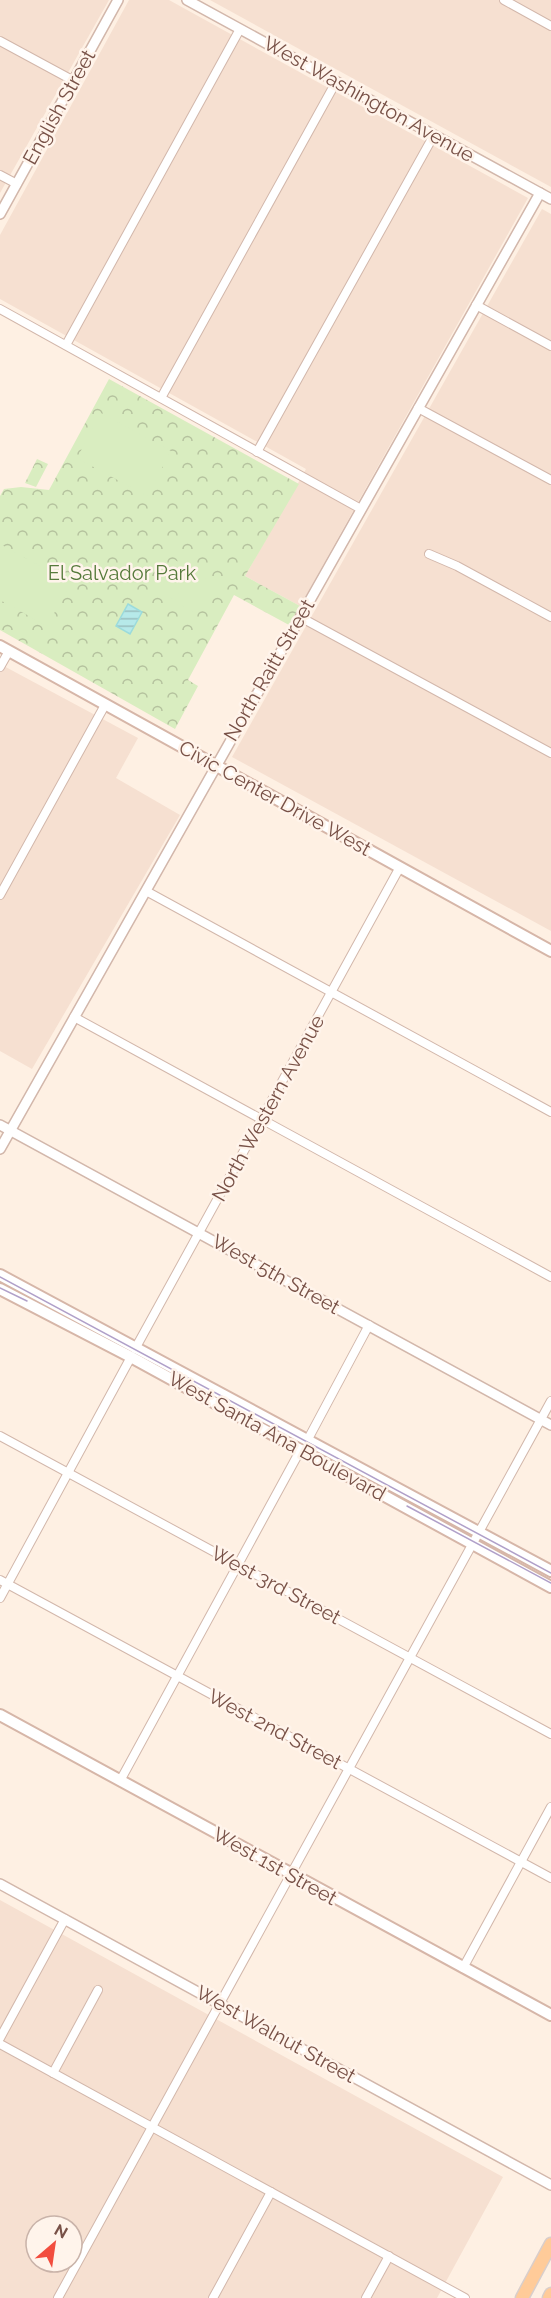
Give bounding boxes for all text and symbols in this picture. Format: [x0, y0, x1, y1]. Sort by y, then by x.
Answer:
street label: West Washington Avenue [259, 31, 479, 167]
street label: English Street [18, 45, 101, 169]
park label: El Salvador Park [48, 561, 197, 585]
street label: North Raitt Street [219, 595, 319, 745]
street label: Civic Center Drive West [175, 735, 376, 861]
street label: North Western Avenue [207, 1010, 329, 1205]
street label: West 5th Street [208, 1229, 344, 1319]
street label: West Santa Ana Boulevard [164, 1366, 390, 1506]
street label: West 3rd Street [207, 1541, 345, 1629]
street label: West 2nd Street [204, 1684, 346, 1774]
street label: West 1st Street [209, 1822, 342, 1910]
street label: West Walnut Street [192, 1980, 360, 2088]
north arrow [24, 2214, 84, 2274]
text: N [51, 2220, 71, 2243]

